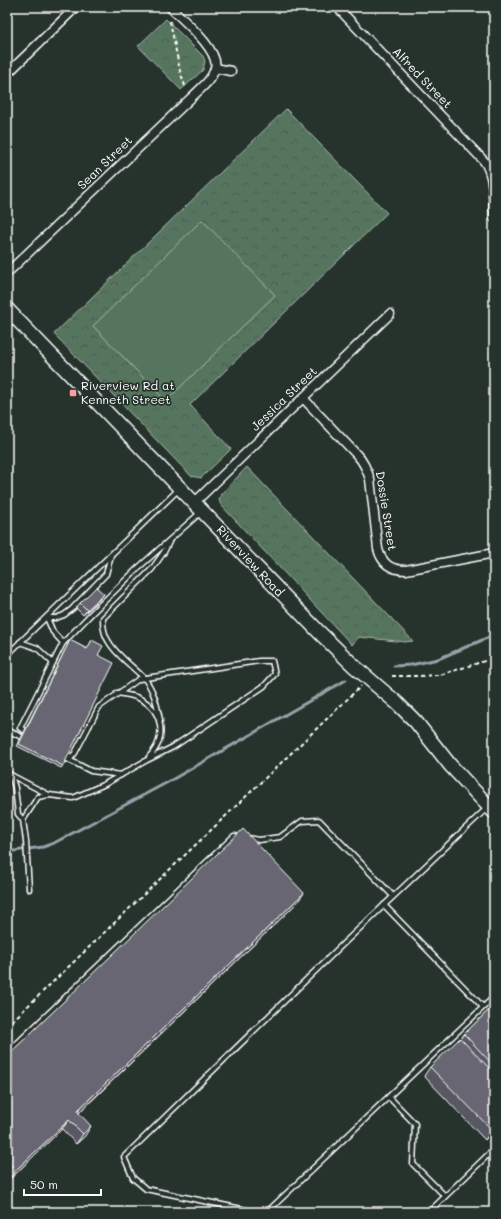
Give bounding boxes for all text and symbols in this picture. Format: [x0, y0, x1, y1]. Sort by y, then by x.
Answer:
street label: Alfred Street [389, 43, 456, 111]
street label: Sean Street [73, 132, 135, 192]
street label: Jessica Street [247, 363, 320, 434]
place label: Riverview Rd at Kenneth Street [81, 377, 175, 407]
marker: Riverview Rd at Kenneth Street [68, 388, 78, 398]
street label: Dossie Street [373, 470, 401, 552]
street label: Riverview Road [214, 521, 288, 600]
scale bar [24, 1171, 101, 1197]
text: 50 m [30, 1176, 58, 1192]

